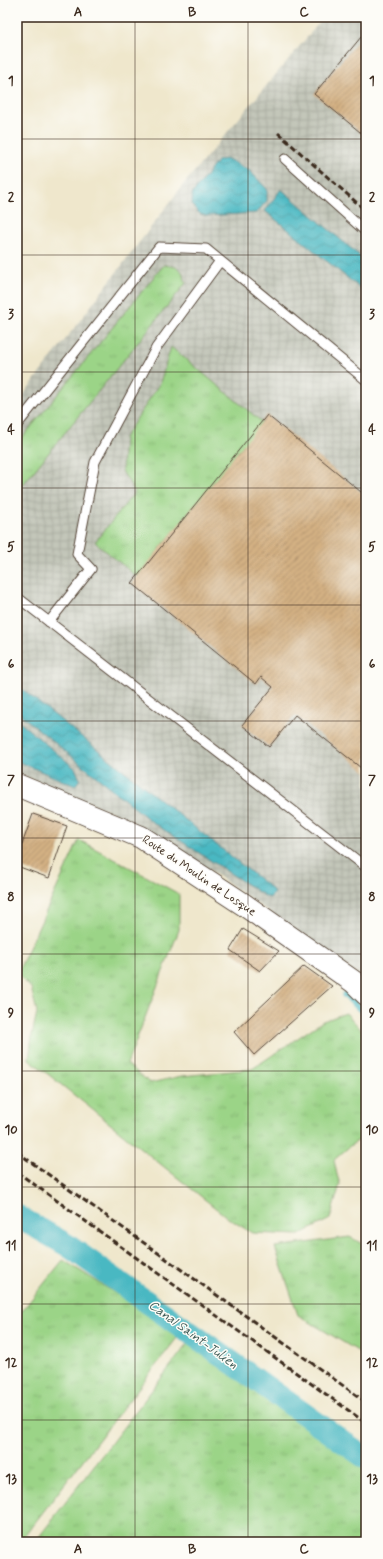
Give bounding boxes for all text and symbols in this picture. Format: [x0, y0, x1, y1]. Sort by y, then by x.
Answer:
text: A [74, 4, 82, 21]
text: B [188, 4, 197, 21]
text: C [299, 4, 309, 21]
text: 1 [8, 73, 14, 90]
text: 1 [369, 73, 375, 90]
text: 2 [8, 189, 15, 206]
text: 2 [369, 189, 376, 206]
text: 3 [8, 306, 14, 323]
text: 3 [369, 306, 375, 323]
text: 4 [7, 422, 15, 439]
text: 4 [368, 422, 376, 439]
text: 5 [7, 539, 15, 556]
text: 5 [368, 539, 376, 556]
text: 6 [8, 656, 15, 673]
text: 6 [369, 656, 376, 673]
text: 7 [7, 772, 15, 789]
text: 7 [368, 772, 376, 789]
street label: Route du Moulin de Losque [139, 832, 259, 920]
text: 8 [7, 889, 15, 906]
text: 8 [368, 889, 376, 906]
text: 9 [8, 1005, 15, 1022]
text: 9 [369, 1005, 376, 1022]
text: 10 [4, 1122, 18, 1139]
text: 10 [365, 1122, 379, 1139]
text: 11 [5, 1238, 17, 1255]
text: 11 [366, 1238, 378, 1255]
water label: Canal Saint-Julien [145, 1297, 241, 1373]
text: 12 [5, 1355, 17, 1372]
text: 12 [366, 1355, 378, 1372]
text: 13 [5, 1471, 17, 1488]
text: 13 [366, 1471, 378, 1488]
text: A [74, 1541, 82, 1558]
text: B [188, 1541, 197, 1558]
text: C [299, 1541, 309, 1558]

